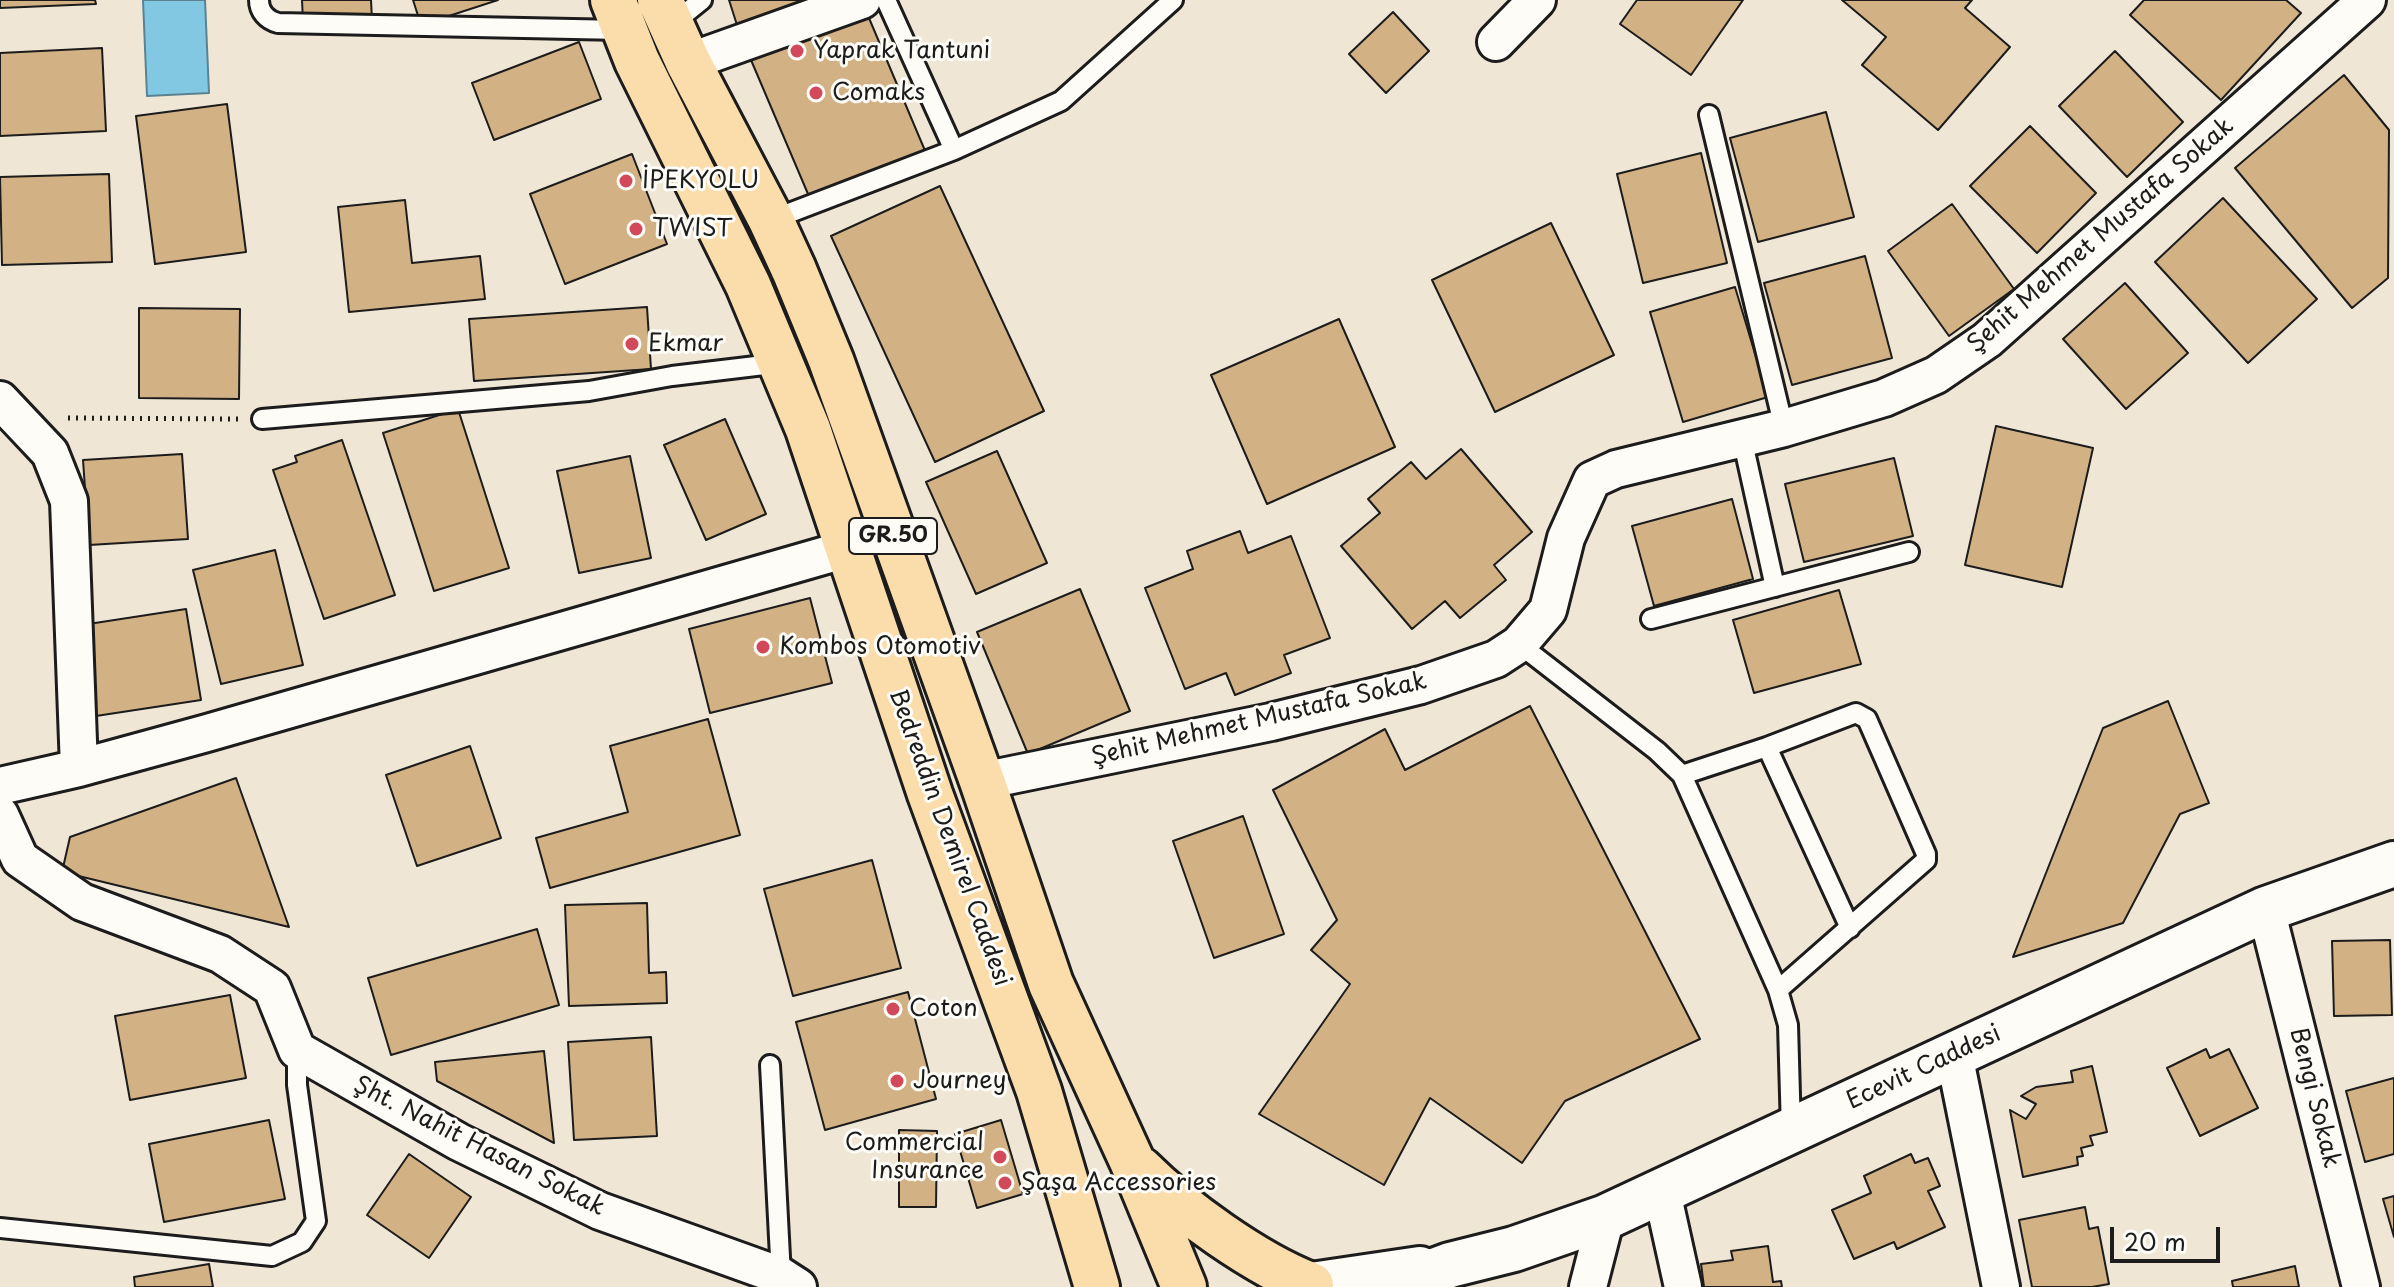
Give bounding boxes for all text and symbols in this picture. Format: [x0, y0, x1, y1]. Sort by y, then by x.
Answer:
place label: Yaprak Tantuni [813, 37, 990, 65]
marker: Yaprak Tantuni [788, 42, 806, 60]
place label: Comaks [832, 79, 925, 107]
marker: Comaks [807, 84, 825, 102]
street label: Şehit Mehmet Mustafa Sokak [1962, 112, 2240, 360]
place label: İPEKYOLU [642, 167, 759, 195]
marker: İPEKYOLU [617, 172, 635, 190]
place label: TWIST [652, 215, 733, 243]
marker: TWIST [627, 220, 645, 238]
place label: Ekmar [648, 330, 723, 358]
marker: Ekmar [623, 335, 641, 353]
road number: GR.50 [849, 518, 937, 554]
place label: Kombos Otomotiv [779, 633, 981, 661]
marker: Kombos Otomotiv [754, 638, 772, 656]
street label: Şehit Mehmet Mustafa Sokak [1088, 667, 1430, 773]
street label: Bedreddin Demirel Caddesi [882, 686, 1016, 990]
place label: Coton [909, 995, 978, 1023]
marker: Coton [884, 1000, 902, 1018]
street label: Ecevit Caddesi [1842, 1020, 2006, 1116]
street label: Bengi Sokak [2283, 1025, 2345, 1171]
place label: Journey [913, 1067, 1006, 1095]
street label: Şht. Nahit Hasan Sokak [348, 1071, 610, 1223]
marker: Journey [888, 1072, 906, 1090]
place label: Commercial Insurance [845, 1129, 984, 1185]
marker: Commercial Insurance [991, 1148, 1009, 1166]
place label: Şaşa Accessories [1021, 1169, 1216, 1197]
marker: Şaşa Accessories [996, 1174, 1014, 1192]
scale bar [2114, 1211, 2224, 1261]
text: 20 m [2124, 1223, 2186, 1259]

